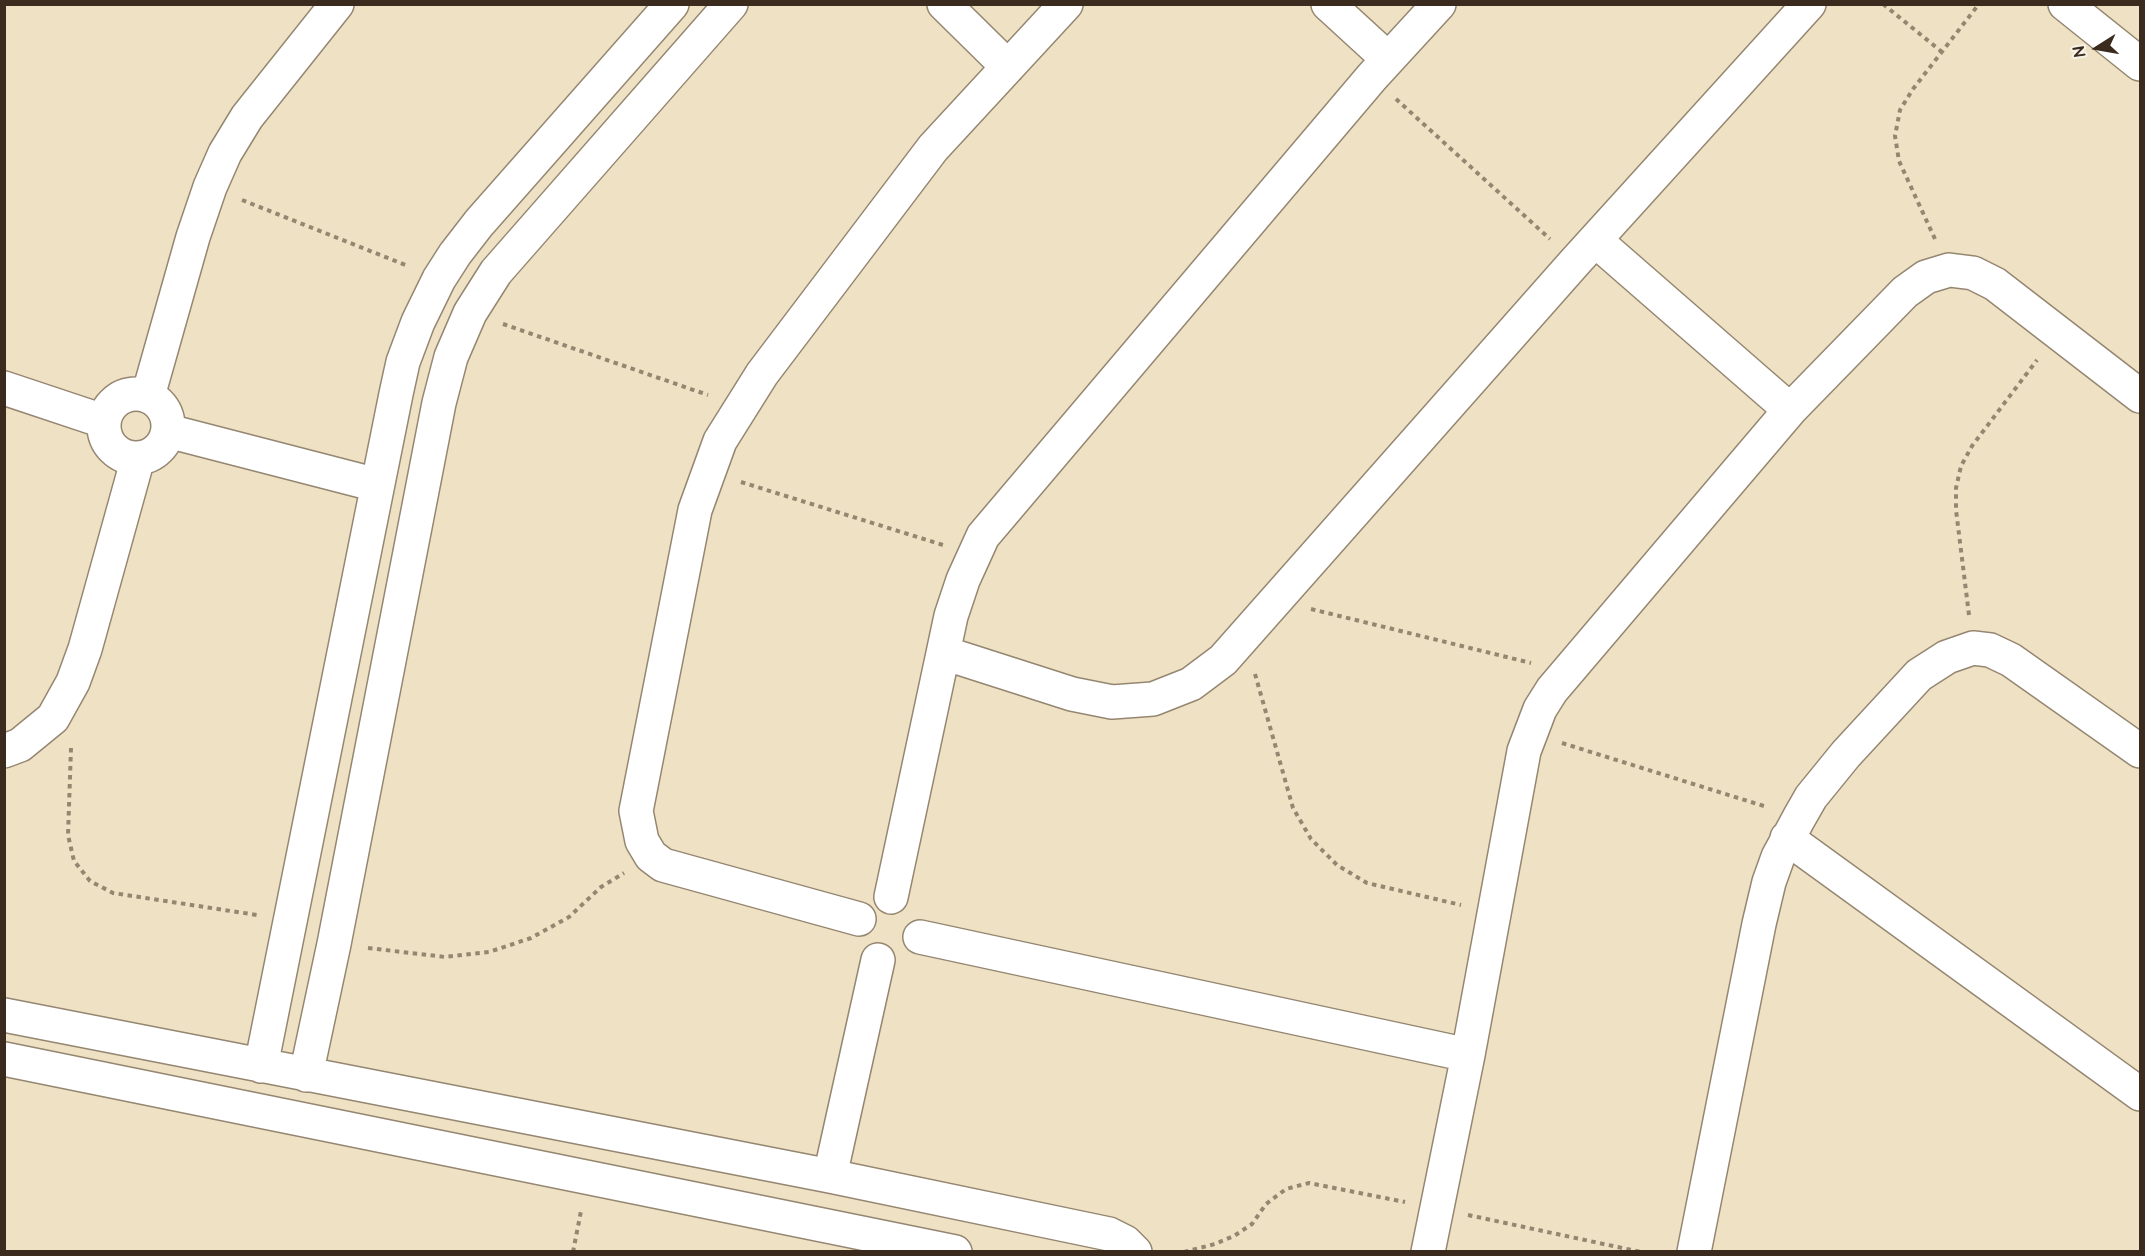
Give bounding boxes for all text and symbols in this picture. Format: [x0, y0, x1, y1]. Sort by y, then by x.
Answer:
north arrow [2067, 18, 2127, 78]
text: N [2068, 44, 2091, 58]

